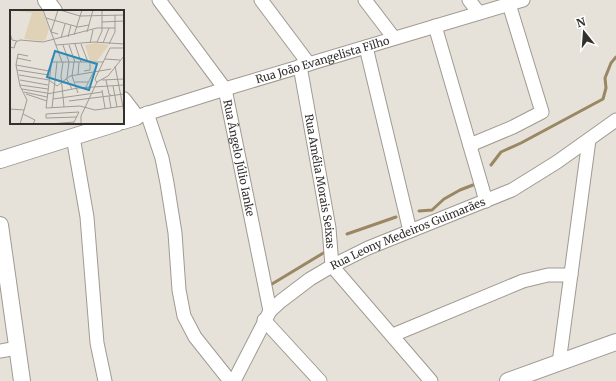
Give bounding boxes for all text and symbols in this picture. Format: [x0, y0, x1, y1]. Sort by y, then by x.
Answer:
inset map [10, 10, 124, 124]
north arrow [564, 12, 604, 52]
text: N [575, 14, 588, 30]
street label: Rua João Evangelista Filho [254, 33, 392, 86]
street label: Rua Ângelo Júlio Ianke [220, 98, 258, 218]
street label: Rua Amélia Morais Seixas [302, 113, 338, 249]
street label: Rua Leony Medeiros Guimarães [328, 194, 487, 273]

